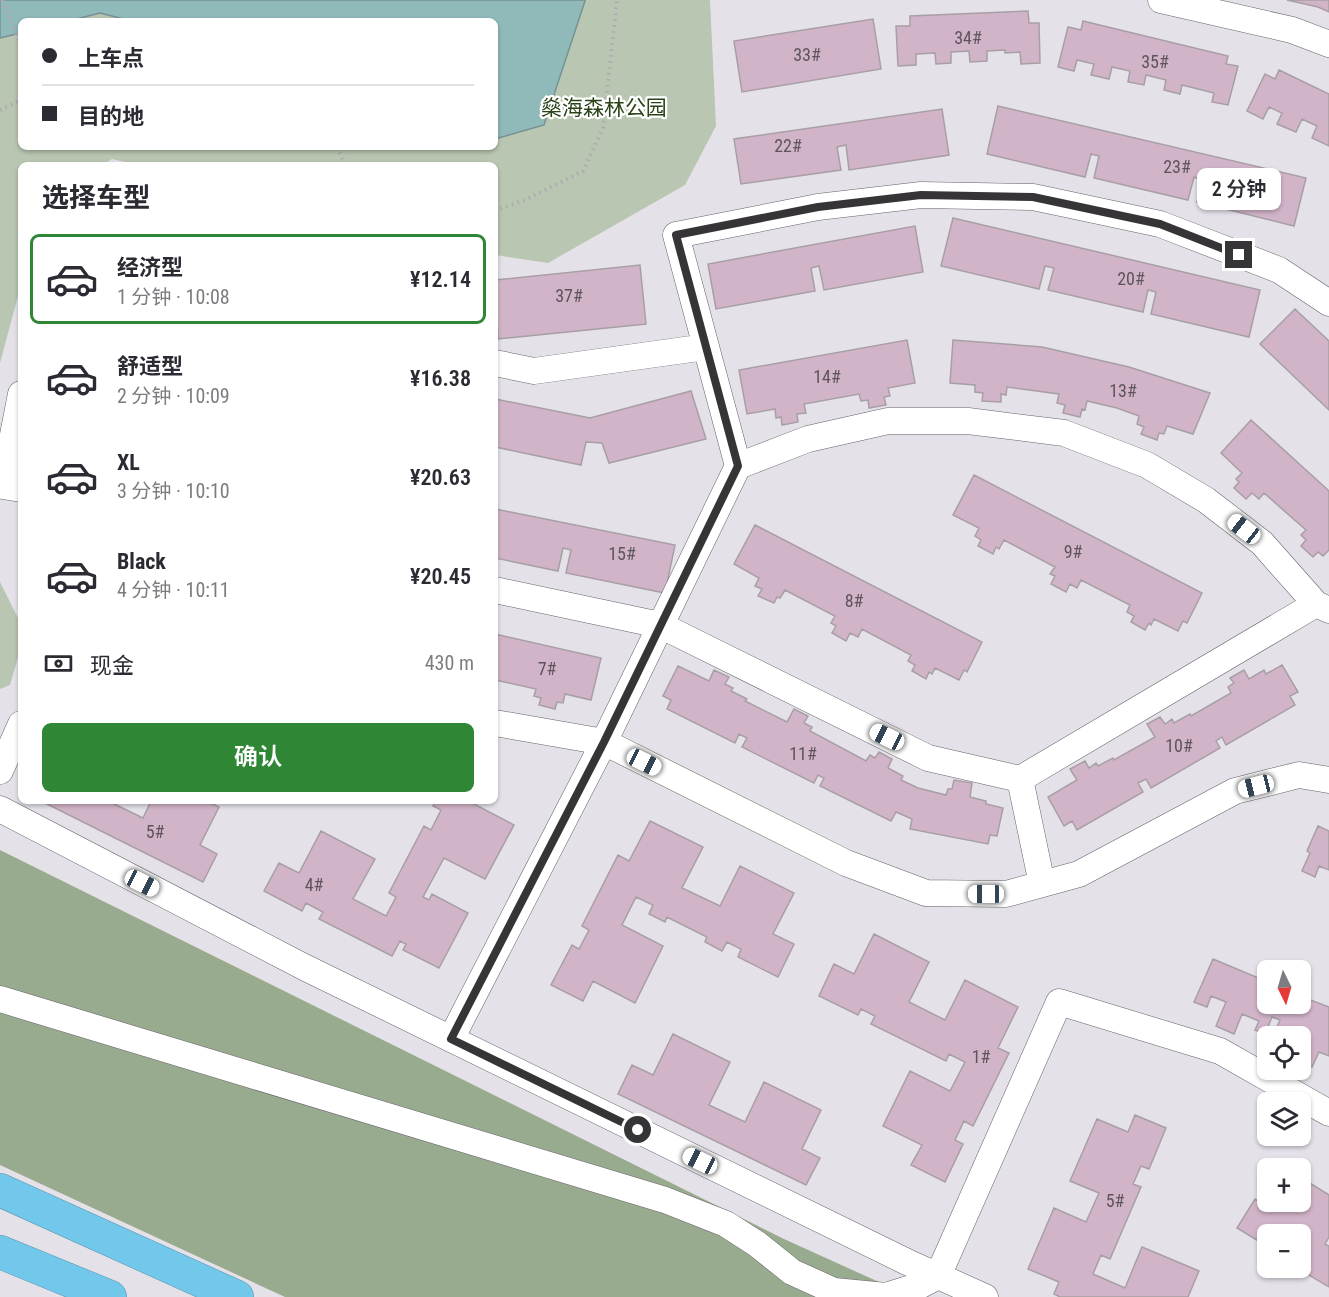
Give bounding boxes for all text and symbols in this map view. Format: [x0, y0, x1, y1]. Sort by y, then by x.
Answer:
house number: 34# [954, 27, 982, 48]
house number: 33# [793, 44, 821, 65]
text: 上车点 [78, 46, 144, 71]
house number: 35# [1141, 51, 1169, 72]
park label: 燊海森林公园 [541, 96, 667, 120]
text: 目的地 [78, 104, 144, 129]
house number: 22# [774, 135, 802, 156]
house number: 23# [1163, 156, 1191, 177]
callout: 2 分钟 [1197, 168, 1281, 210]
text: 2 分钟 [1212, 177, 1266, 201]
text: 选择车型 [42, 182, 150, 214]
route end [1225, 241, 1252, 268]
icon: car [45, 252, 99, 306]
text: 经济型 [117, 255, 183, 280]
text: ¥12.14 [410, 267, 471, 292]
house number: 20# [1117, 268, 1145, 289]
text: 1 分钟 · 10:08 [117, 285, 230, 309]
house number: 37# [555, 285, 583, 306]
icon: car [45, 351, 99, 405]
text: 舒适型 [117, 354, 183, 379]
text: ¥16.38 [410, 366, 471, 391]
house number: 14# [813, 366, 841, 387]
house number: 13# [1109, 380, 1137, 401]
text: 2 分钟 · 10:09 [117, 384, 230, 408]
icon: car [45, 450, 99, 504]
text: XL [117, 450, 140, 475]
text: ¥20.63 [410, 465, 471, 490]
text: 3 分钟 · 10:10 [117, 479, 230, 503]
car [1224, 511, 1264, 547]
house number: 9# [1064, 541, 1083, 562]
house number: 15# [608, 543, 636, 564]
icon: car [45, 549, 99, 603]
text: Black [117, 549, 166, 574]
text: ¥20.45 [410, 564, 471, 589]
text: 4 分钟 · 10:11 [117, 578, 230, 602]
house number: 8# [845, 590, 864, 611]
icon: cash [42, 647, 75, 680]
text: 430 m [425, 651, 474, 675]
text: 现金 [90, 653, 134, 678]
house number: 7# [538, 658, 557, 679]
car [867, 721, 907, 753]
button: 确认 [42, 723, 474, 792]
house number: 10# [1165, 735, 1193, 756]
house number: 11# [789, 743, 817, 764]
car [624, 746, 664, 778]
car [1236, 773, 1276, 799]
house number: 5# [146, 821, 165, 842]
car [122, 867, 162, 899]
house number: 4# [305, 874, 324, 895]
car [968, 885, 1004, 903]
north arrow [1257, 960, 1311, 1014]
map controls [1257, 960, 1311, 1278]
button: locate [1257, 1026, 1311, 1080]
house number: 1# [972, 1046, 991, 1067]
button: layers [1257, 1092, 1311, 1146]
route start [624, 1116, 651, 1143]
car [680, 1145, 720, 1177]
button: + [1257, 1158, 1311, 1212]
house number: 5# [1106, 1190, 1125, 1211]
button: − [1257, 1224, 1311, 1278]

